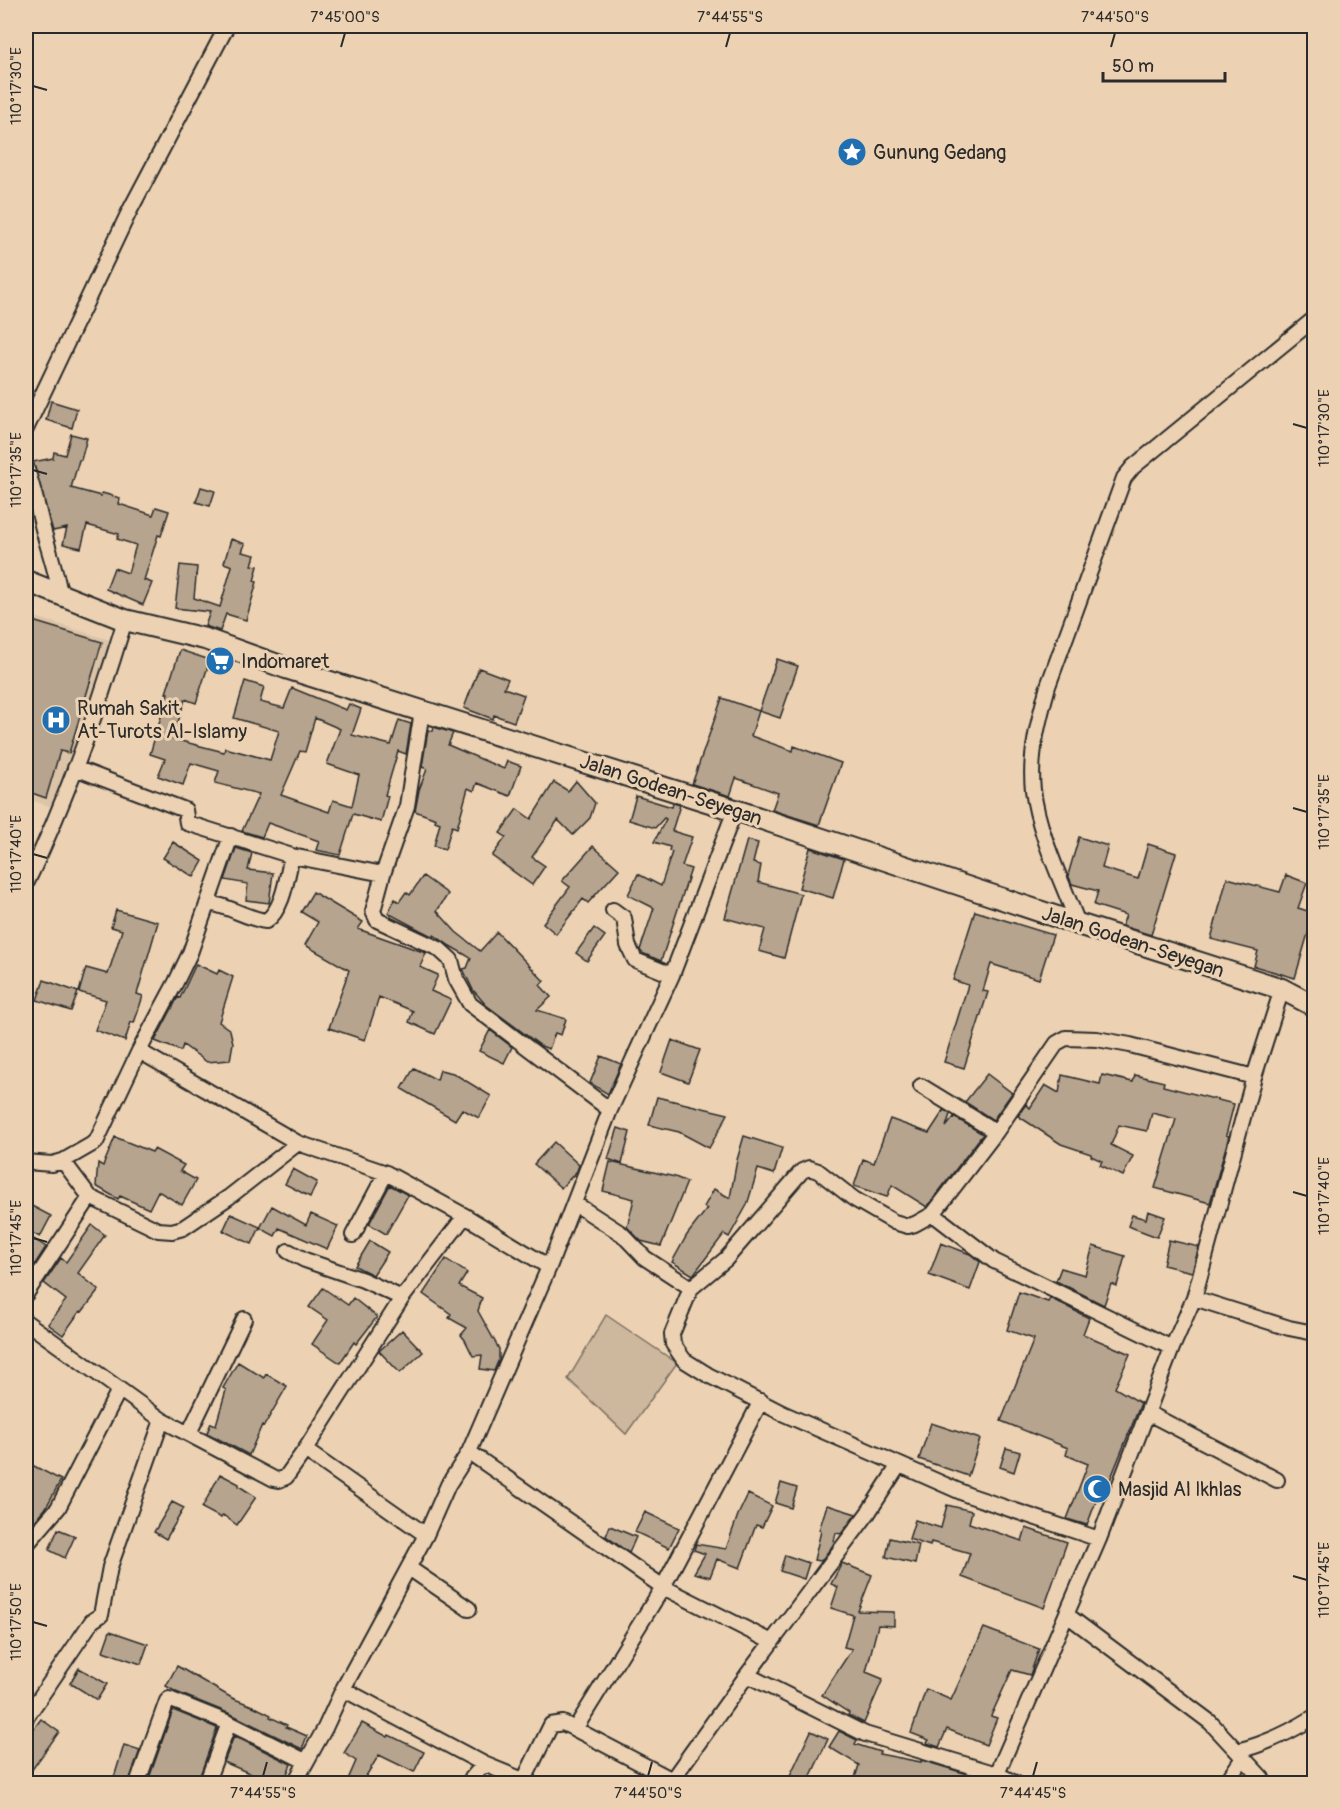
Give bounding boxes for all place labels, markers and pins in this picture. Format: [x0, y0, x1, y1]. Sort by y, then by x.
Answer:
place icon: Gunung Gedang [836, 136, 868, 168]
place label: Gunung Gedang [873, 140, 1006, 165]
supermarket icon: Indomaret [204, 645, 236, 677]
place label: Indomaret [241, 649, 330, 674]
place label: Rumah Sakit At-Turots Al-Islamy [77, 696, 248, 744]
hospital icon: Rumah Sakit At-Turots Al-Islamy [40, 704, 72, 736]
mosque icon: Masjid Al Ikhlas [1081, 1473, 1113, 1505]
place label: Masjid Al Ikhlas [1118, 1477, 1241, 1502]

